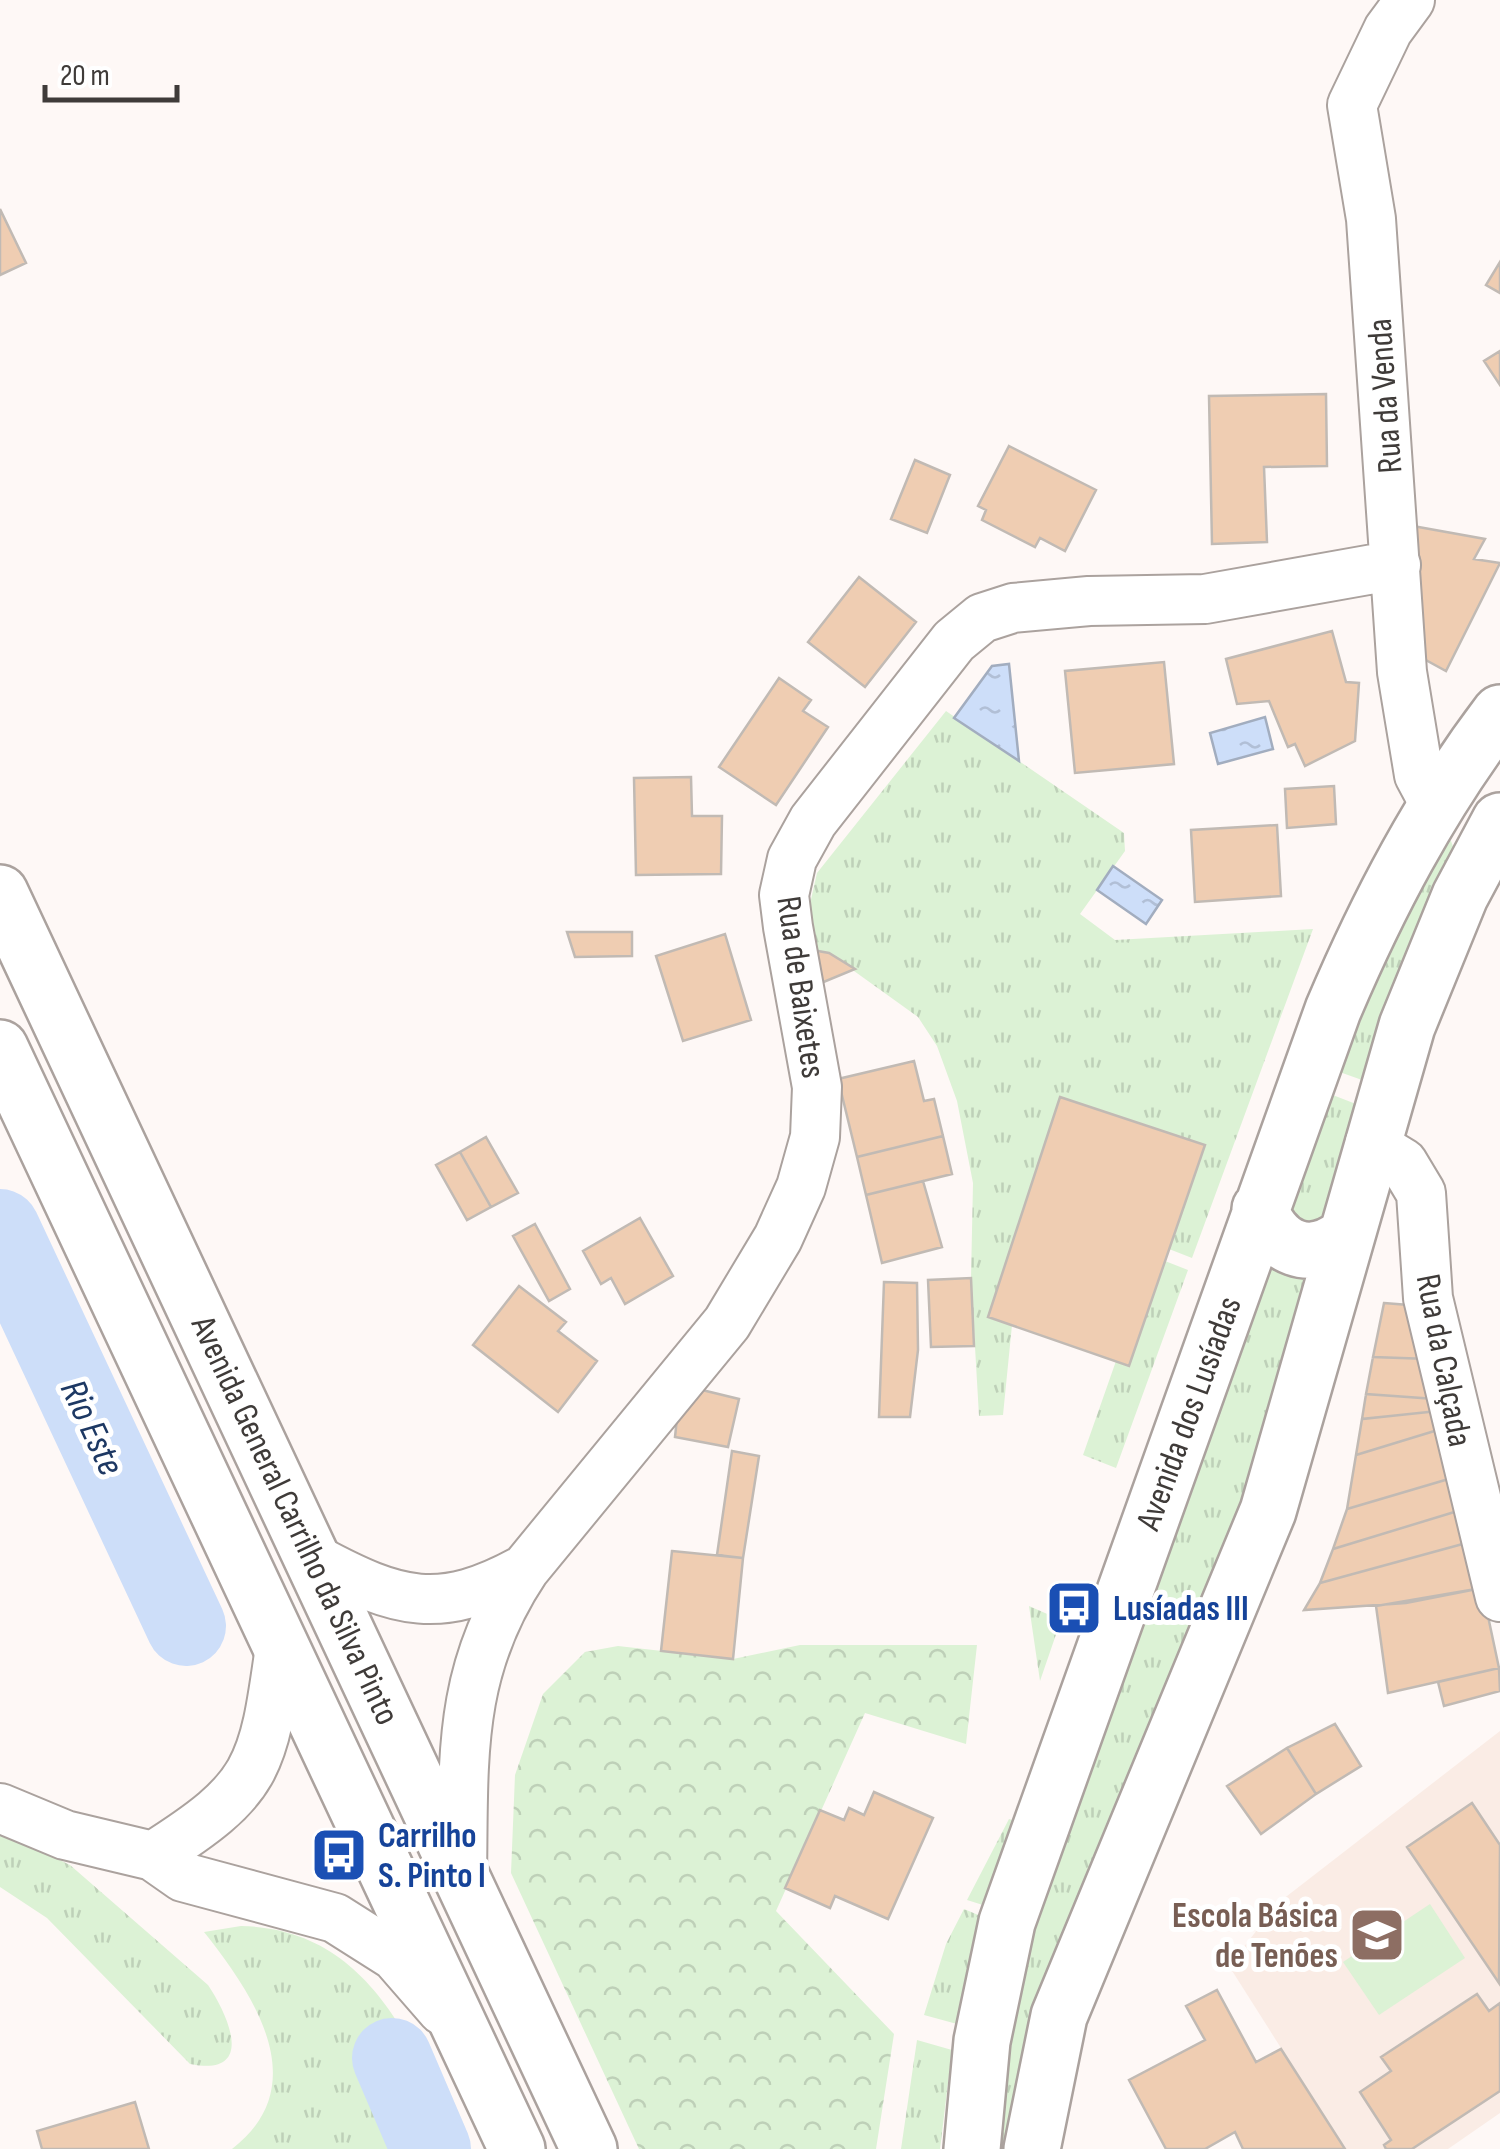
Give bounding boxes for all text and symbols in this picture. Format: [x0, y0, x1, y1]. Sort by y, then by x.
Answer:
scale bar [45, 40, 178, 102]
text: 20 m [60, 58, 110, 94]
street label: Rua da Venda [1359, 317, 1412, 475]
street label: Rua de Baixetes [766, 893, 835, 1081]
street label: Rua da Calçada [1406, 1270, 1481, 1450]
street label: Avenida dos Lusíadas [1127, 1291, 1252, 1537]
street label: Avenida General Carrilho da Silva Pinto [181, 1309, 408, 1732]
water label: Rio Este [50, 1373, 133, 1483]
bus stop icon: Lusíadas III [1044, 1578, 1104, 1638]
place label: Lusíadas III [1113, 1588, 1249, 1631]
place label: Carrilho S. Pinto I [378, 1815, 486, 1898]
bus stop icon: Carrilho S. Pinto I [309, 1825, 369, 1885]
place label: Escola Básica de Tenões [1172, 1895, 1338, 1978]
school or university icon: Escola Básica de Tenões [1347, 1905, 1407, 1965]

